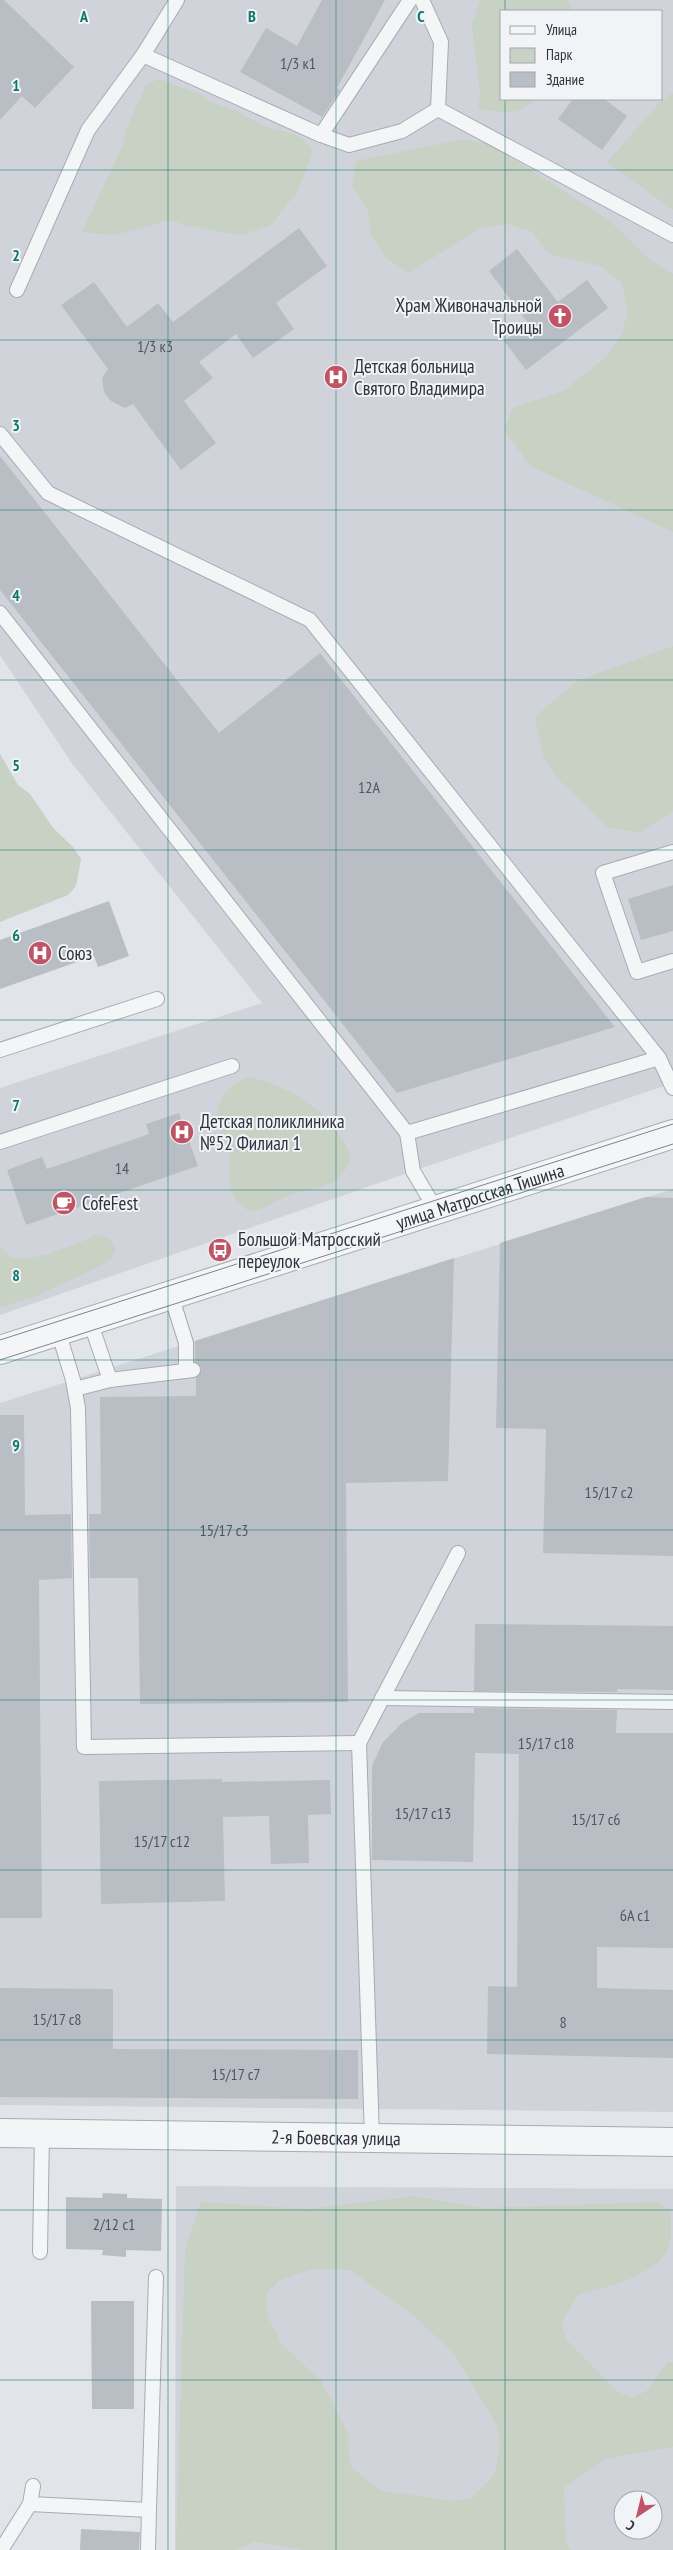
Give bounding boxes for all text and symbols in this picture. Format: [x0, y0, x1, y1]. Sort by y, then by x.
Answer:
text: A [79, 6, 89, 26]
text: B [248, 6, 256, 26]
text: C [417, 6, 425, 26]
legend [500, 10, 663, 100]
text: Улица [546, 20, 577, 39]
text: Парк [546, 45, 572, 64]
house number: 1/3 к1 [280, 53, 316, 73]
text: Здание [546, 70, 584, 89]
text: 1 [12, 75, 20, 95]
text: 2 [12, 245, 20, 265]
place label: Храм Живоначальной Троицы [395, 293, 542, 339]
church icon: Храм Живоначальной Троицы [547, 303, 573, 329]
house number: 1/3 к3 [137, 336, 173, 356]
place label: Детская больница Святого Владимира [354, 354, 485, 400]
hospital icon: Детская больница Святого Владимира [323, 364, 349, 390]
text: 3 [12, 415, 20, 435]
text: 4 [12, 585, 20, 605]
text: 5 [12, 755, 20, 775]
house number: 12А [358, 777, 380, 797]
text: 6 [12, 925, 20, 945]
hospital icon: Союз [27, 940, 53, 966]
place label: Союз [58, 941, 92, 965]
text: 7 [12, 1095, 20, 1115]
place label: Детская поликлиника №52 Филиал 1 [200, 1109, 345, 1155]
hospital icon: Детская поликлиника №52 Филиал 1 [169, 1119, 195, 1145]
house number: 14 [115, 1158, 129, 1178]
street label: улица Матросская Тишина [393, 1158, 567, 1234]
cafe icon: CofeFest [51, 1190, 77, 1216]
place label: CofeFest [82, 1191, 139, 1215]
place label: Большой Матросский переулок [238, 1227, 381, 1273]
bus stop icon: Большой Матросский переулок [207, 1237, 233, 1263]
text: 8 [12, 1265, 20, 1285]
text: 9 [12, 1435, 20, 1455]
house number: 15/17 с2 [584, 1482, 634, 1502]
house number: 15/17 с3 [199, 1520, 249, 1540]
house number: 15/17 с18 [518, 1733, 574, 1753]
house number: 15/17 с13 [395, 1803, 451, 1823]
house number: 15/17 с6 [571, 1809, 621, 1829]
house number: 15/17 с12 [134, 1831, 190, 1851]
house number: 6А с1 [620, 1905, 650, 1925]
house number: 15/17 с8 [32, 2009, 82, 2029]
house number: 8 [559, 2012, 567, 2032]
house number: 15/17 с7 [211, 2064, 261, 2084]
street label: 2-я Боевская улица [271, 2125, 401, 2150]
house number: 2/12 с1 [93, 2214, 135, 2234]
north arrow [613, 2490, 663, 2540]
text: С [622, 2516, 638, 2535]

